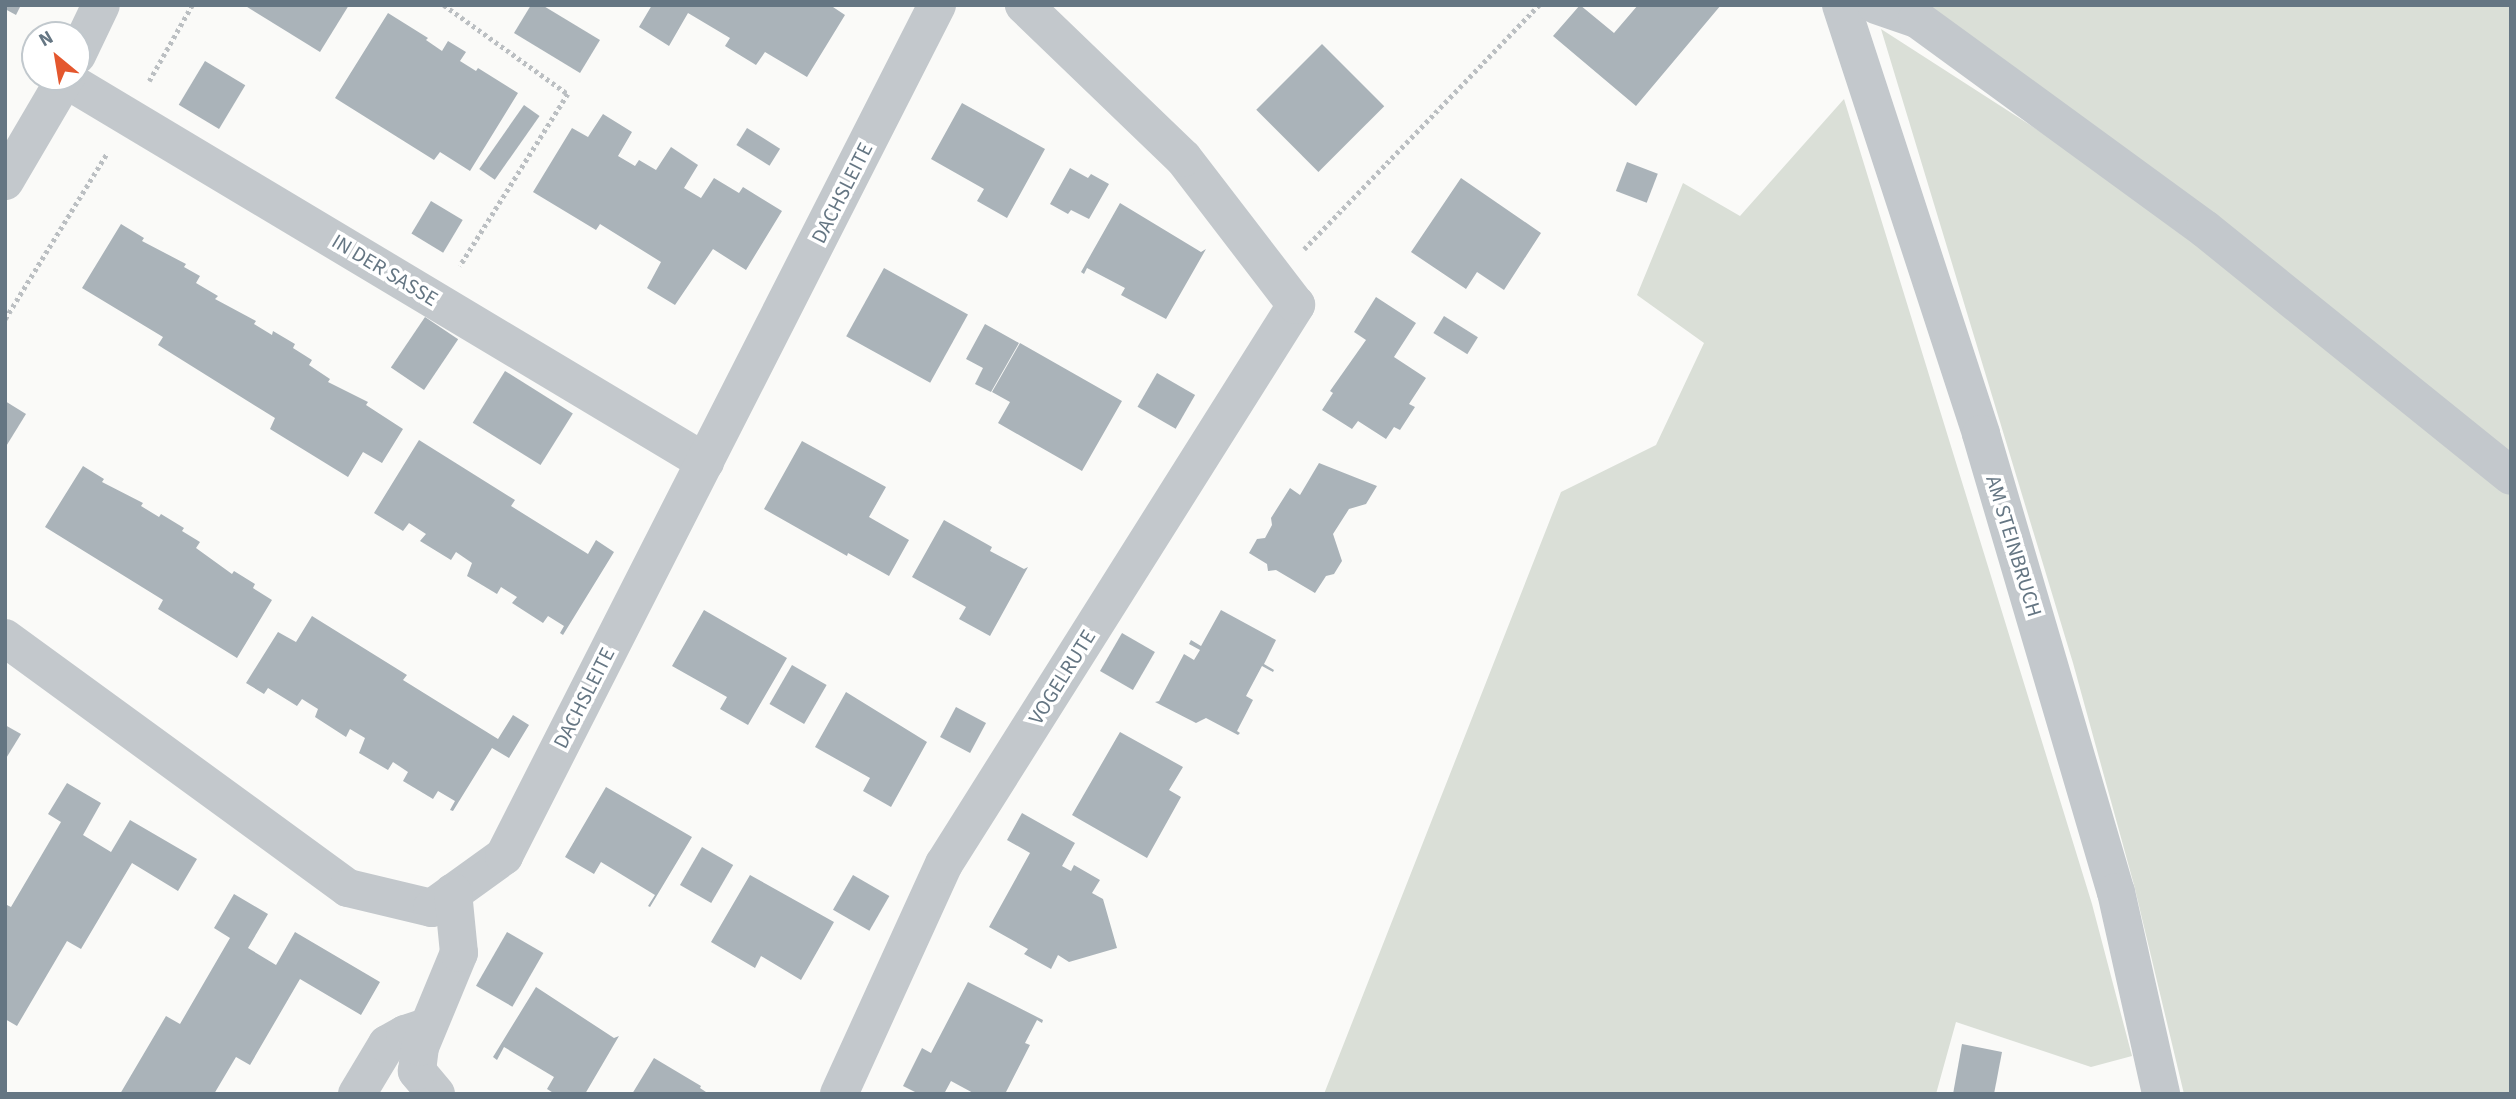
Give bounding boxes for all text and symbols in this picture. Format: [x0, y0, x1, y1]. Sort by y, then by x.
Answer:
north arrow [21, 21, 91, 91]
text: N [34, 24, 58, 54]
street label: DACHSLEITE [806, 138, 878, 248]
street label: IN DER SASSE [327, 228, 443, 312]
street label: AM STEINBRUCH [1981, 472, 2047, 620]
street label: VOGELRUTE [1023, 625, 1101, 729]
street label: DACHSLEITE [548, 643, 620, 753]

